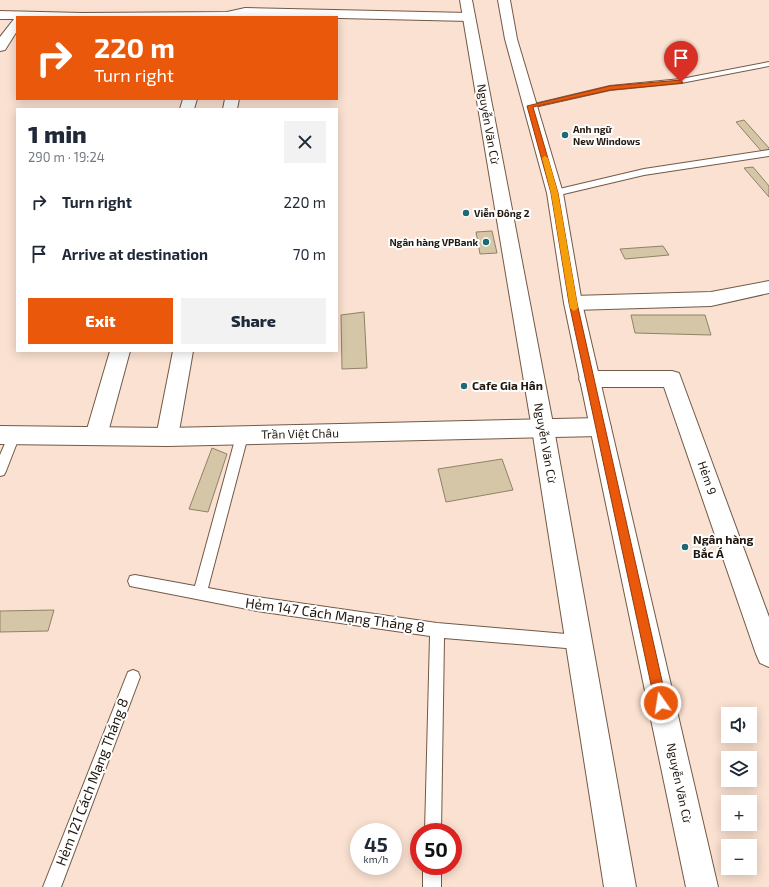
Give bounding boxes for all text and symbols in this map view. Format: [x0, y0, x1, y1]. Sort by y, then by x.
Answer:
text: 220 m [94, 30, 175, 64]
icon: right [28, 32, 80, 84]
pin [664, 41, 698, 82]
icon: arrive [670, 47, 692, 69]
text: Turn right [94, 64, 174, 86]
street label: Nguyễn Văn Cừ [475, 83, 503, 166]
text: 1 min [28, 119, 87, 148]
button: close [284, 121, 326, 163]
place label: Anh ngữ New Windows [573, 123, 640, 147]
marker: Anh ngữ New Windows [560, 130, 570, 140]
text: 290 m · 19:24 [28, 149, 105, 165]
icon: right [28, 191, 50, 213]
text: Turn right [62, 193, 132, 211]
text: 220 m [284, 193, 326, 211]
place label: Viễn Đông 2 [474, 207, 530, 219]
marker: Viễn Đông 2 [461, 208, 471, 218]
place label: Ngân hàng VPBank [389, 236, 478, 248]
marker: Ngân hàng VPBank [481, 237, 491, 247]
icon: arrive [28, 243, 50, 265]
text: Arrive at destination [62, 245, 208, 263]
text: 70 m [293, 245, 326, 263]
button: Exit [28, 298, 173, 344]
button: Share [181, 298, 326, 344]
place label: Cafe Gia Hân [472, 378, 543, 392]
marker: Cafe Gia Hân [459, 381, 469, 391]
street label: Nguyễn Văn Cừ [532, 402, 560, 485]
street label: Trần Việt Châu [261, 425, 339, 442]
street label: Hẻm 9 [696, 459, 720, 496]
place label: Ngân hàng Bắc Á [693, 532, 753, 560]
marker: Ngân hàng Bắc Á [680, 542, 690, 552]
street label: Hẻm 147 Cách Mạng Tháng 8 [244, 594, 426, 635]
position arrow [640, 682, 682, 724]
street label: Hẻm 121 Cách Mạng Tháng 8 [52, 696, 131, 868]
map controls [721, 707, 757, 875]
button: sound [721, 707, 757, 743]
street label: Nguyễn Văn Cừ [665, 742, 695, 825]
button: layers [721, 751, 757, 787]
button: + [721, 795, 757, 831]
speed limit sign: 50 [410, 823, 462, 875]
text: 45 [364, 832, 388, 856]
button: − [721, 839, 757, 875]
text: km/h [364, 853, 388, 865]

